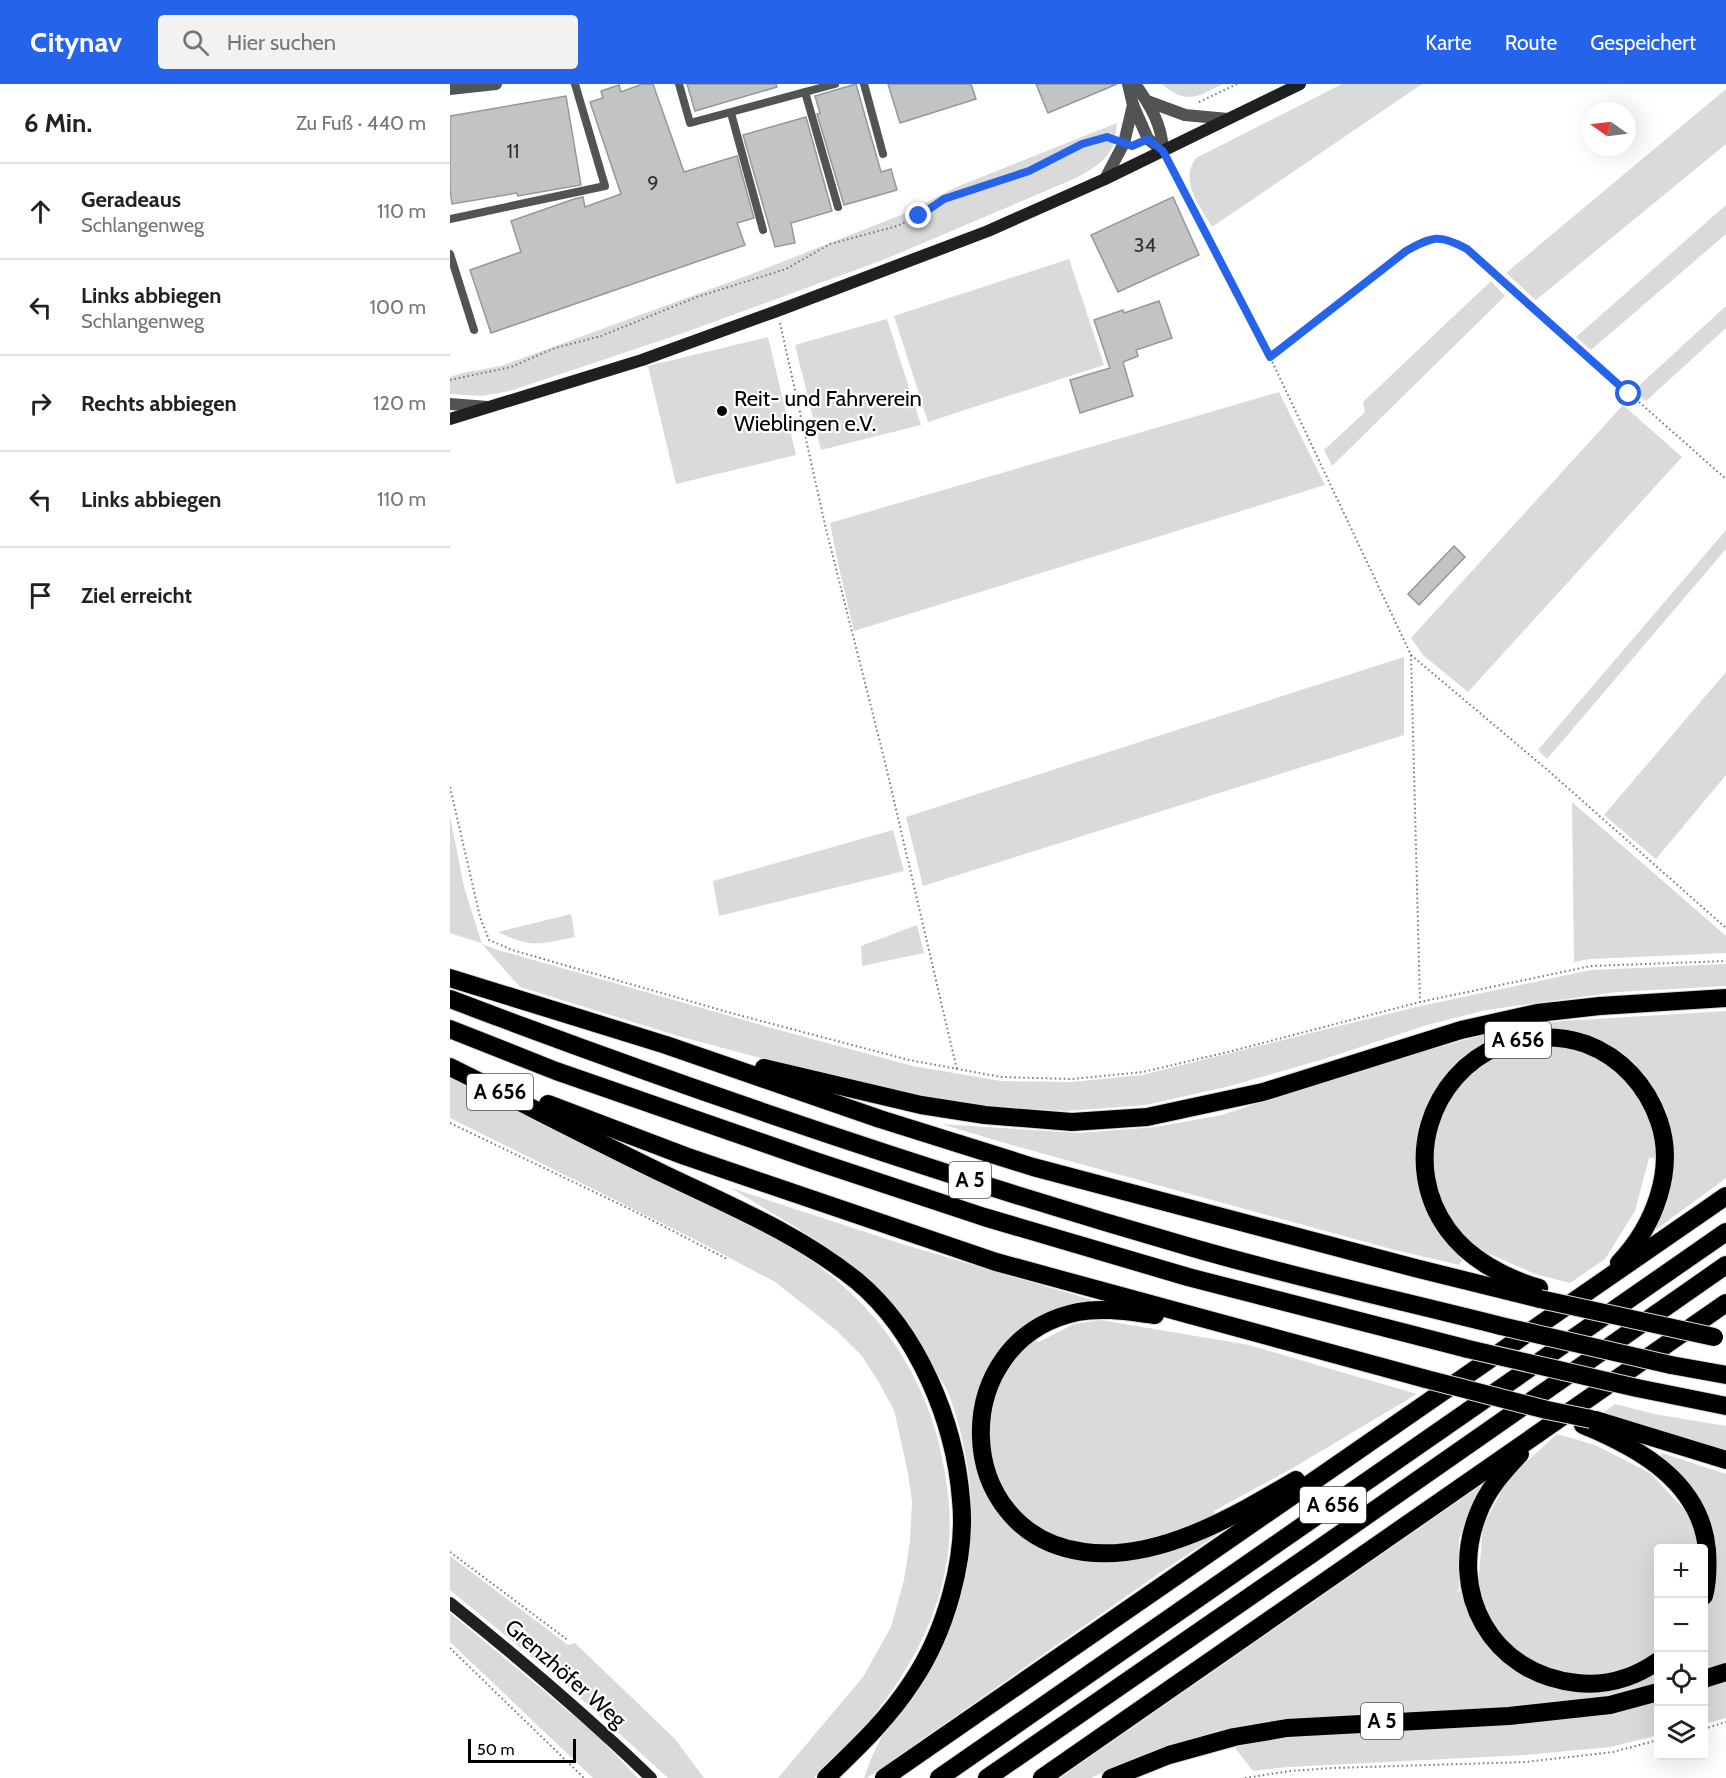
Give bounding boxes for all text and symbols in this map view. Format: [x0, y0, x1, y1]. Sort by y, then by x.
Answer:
search box [158, 15, 578, 69]
text: Citynav [30, 25, 122, 59]
icon: search [179, 26, 212, 59]
text: Hier suchen [227, 29, 336, 56]
text: Karte [1425, 30, 1472, 55]
text: Route [1505, 30, 1557, 55]
text: Gespeichert [1590, 30, 1696, 55]
north arrow [1582, 102, 1636, 156]
text: 6 Min. [24, 107, 92, 139]
text: Zu Fuß · 440 m [296, 111, 426, 135]
house number: 11 [506, 139, 520, 163]
house number: 9 [647, 171, 659, 195]
text: Geradeaus [81, 186, 181, 213]
icon: ahead [24, 195, 57, 228]
text: 110 m [377, 199, 426, 223]
route end [905, 202, 931, 228]
text: Schlangenweg [81, 213, 204, 237]
house number: 34 [1134, 233, 1157, 257]
text: Links abbiegen [81, 282, 221, 309]
icon: left [24, 291, 57, 324]
text: 100 m [370, 295, 426, 319]
text: Schlangenweg [81, 309, 204, 333]
route start [1615, 380, 1641, 406]
place label: Reit- und Fahrverein Wieblingen e.V. [734, 385, 922, 437]
icon: right [24, 387, 57, 420]
text: Rechts abbiegen [81, 390, 237, 417]
text: 120 m [373, 391, 426, 415]
marker: Reit- und Fahrverein Wieblingen e.V. [715, 404, 729, 418]
icon: left [24, 483, 57, 516]
text: Links abbiegen [81, 486, 221, 513]
text: 110 m [377, 487, 426, 511]
icon: arrive [24, 579, 57, 612]
text: Ziel erreicht [81, 582, 192, 609]
road number: A 656 [1485, 1022, 1551, 1058]
road number: A 656 [467, 1074, 533, 1110]
road number: A 5 [949, 1162, 991, 1198]
road number: A 656 [1300, 1487, 1366, 1523]
map controls [1654, 1544, 1708, 1760]
button: + [1654, 1544, 1708, 1598]
button: − [1654, 1598, 1708, 1652]
street label: Grenzhöfer Weg [500, 1613, 633, 1734]
button: locate [1654, 1652, 1708, 1706]
road number: A 5 [1361, 1703, 1403, 1739]
button: layers [1654, 1706, 1708, 1760]
scale bar [468, 1736, 576, 1764]
text: 50 m [477, 1740, 514, 1759]

